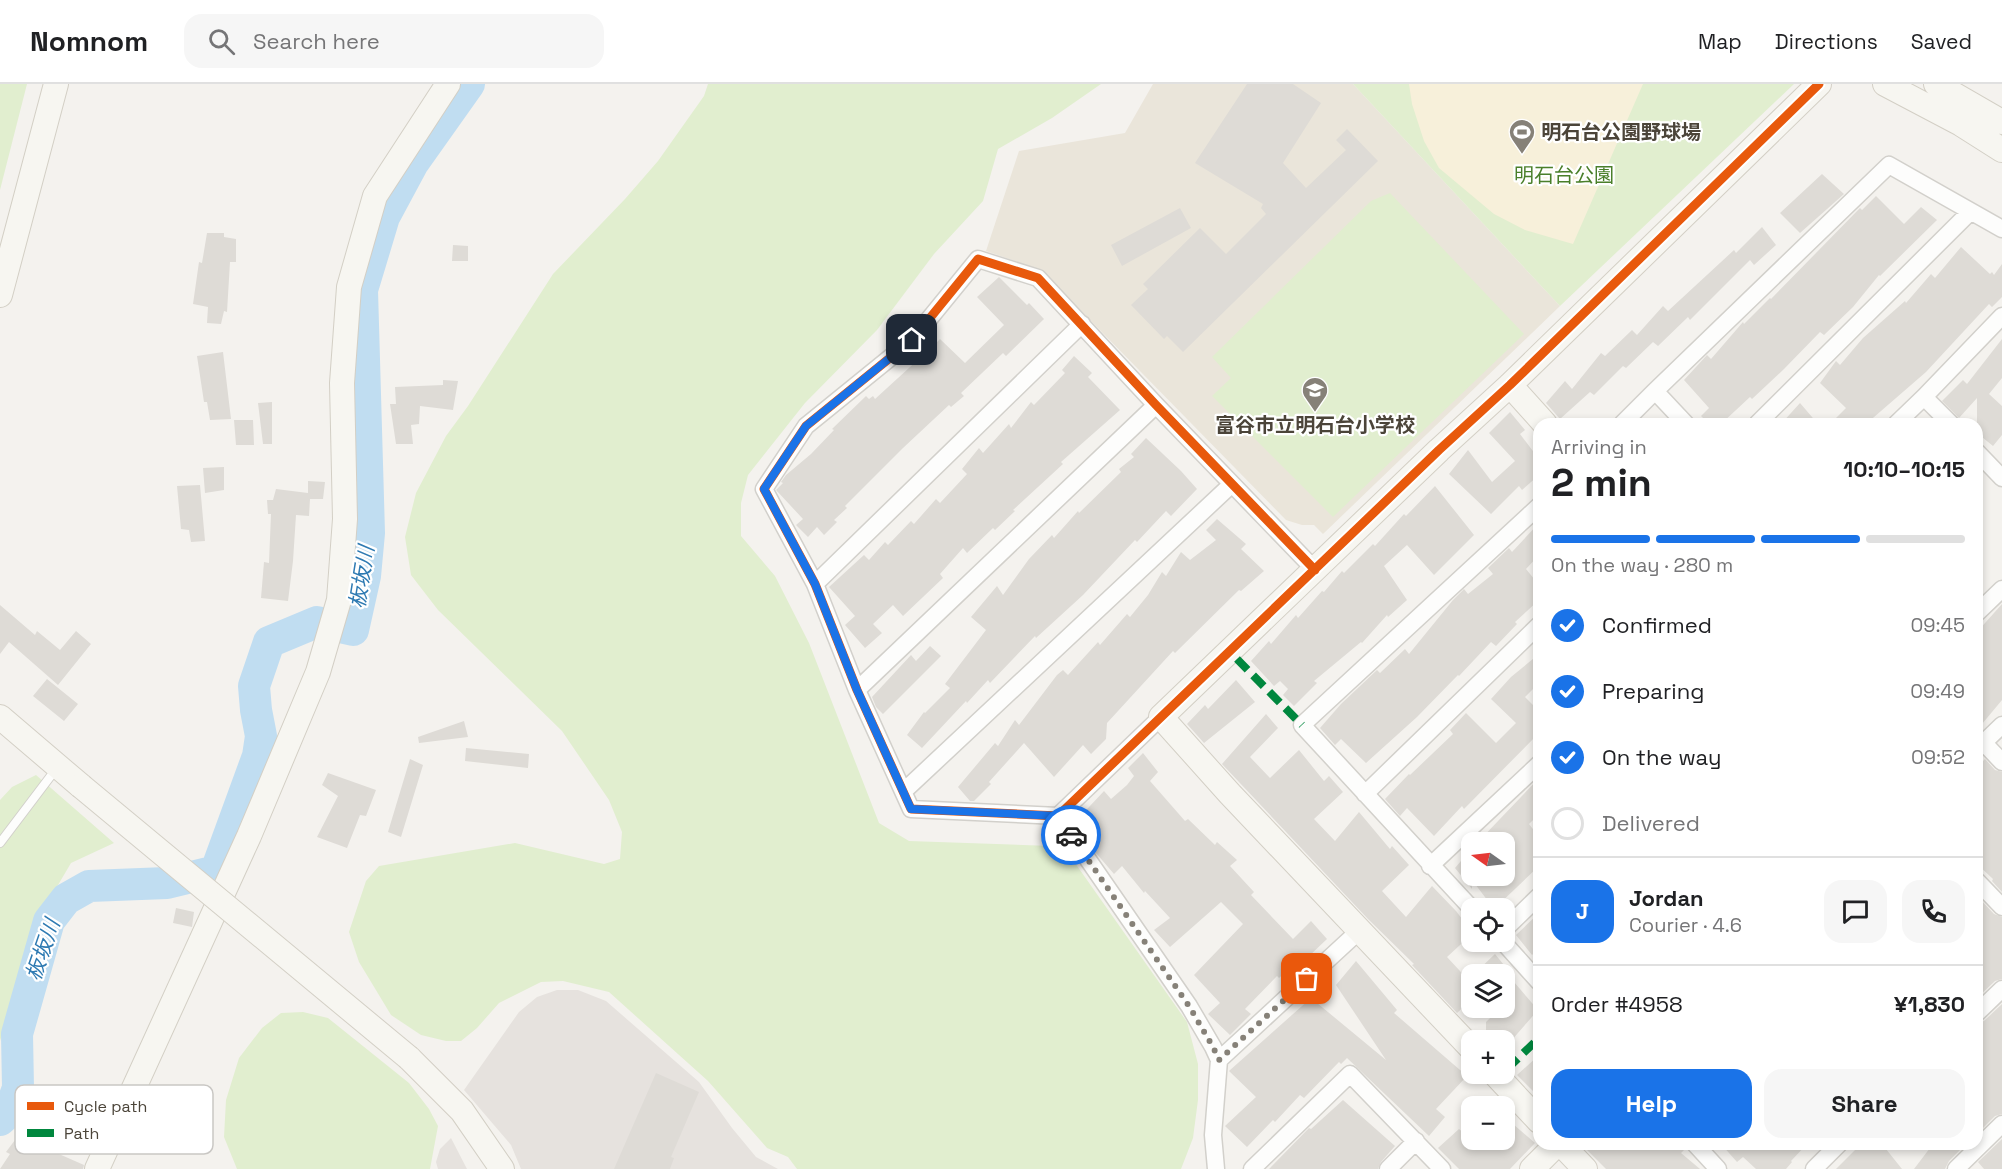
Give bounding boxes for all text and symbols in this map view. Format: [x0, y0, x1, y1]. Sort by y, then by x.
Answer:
search box [184, 14, 604, 68]
text: Nomnom [30, 23, 148, 59]
icon: search [205, 25, 238, 58]
text: Search here [253, 27, 380, 55]
text: Map [1698, 28, 1742, 55]
text: Directions [1775, 28, 1878, 55]
text: Saved [1911, 28, 1972, 55]
sports icon: 明石台公園野球場 [1507, 117, 1537, 155]
place label: 明石台公園野球場 [1541, 119, 1701, 145]
park label: 明石台公園 [1514, 162, 1614, 188]
pin [886, 314, 937, 365]
icon: home [895, 323, 928, 356]
school or university icon: 富谷市立明石台小学校 [1300, 375, 1330, 413]
place label: 富谷市立明石台小学校 [1215, 412, 1415, 438]
text: Arriving in [1551, 434, 1647, 460]
text: 10:10–10:15 [1843, 455, 1965, 483]
text: 2 min [1551, 458, 1652, 507]
water label: 板坂川 [343, 542, 380, 610]
text: On the way · 280 m [1551, 552, 1733, 578]
icon: check [1551, 609, 1584, 642]
text: Confirmed [1602, 611, 1712, 639]
text: 09:45 [1910, 612, 1965, 638]
icon: check [1551, 675, 1584, 708]
text: Preparing [1602, 677, 1704, 705]
text: 09:49 [1910, 678, 1965, 704]
icon: check [1551, 741, 1584, 774]
text: On the way [1602, 743, 1721, 771]
text: 09:52 [1911, 744, 1965, 770]
courier [1041, 805, 1101, 865]
text: Delivered [1602, 809, 1700, 837]
icon: car [1055, 819, 1088, 852]
north arrow [1461, 832, 1515, 886]
map controls [1461, 832, 1515, 1150]
button: chat [1824, 880, 1887, 943]
button: phone [1902, 880, 1965, 943]
text: Jordan [1629, 884, 1704, 912]
text: J [1576, 897, 1589, 925]
button: locate [1461, 898, 1515, 952]
text: Courier · 4.6 [1629, 912, 1742, 938]
water label: 板坂川 [20, 914, 66, 984]
pin [1281, 953, 1332, 1004]
icon: bag [1290, 962, 1323, 995]
button: layers [1461, 964, 1515, 1018]
text: Order #4958 [1551, 990, 1683, 1018]
text: ¥1,830 [1894, 990, 1965, 1018]
button: + [1461, 1030, 1515, 1084]
button: Help [1551, 1069, 1752, 1138]
button: Share [1764, 1069, 1965, 1138]
legend [15, 1085, 213, 1154]
text: Cycle path [64, 1096, 147, 1117]
button: − [1461, 1096, 1515, 1150]
text: Path [64, 1123, 99, 1144]

